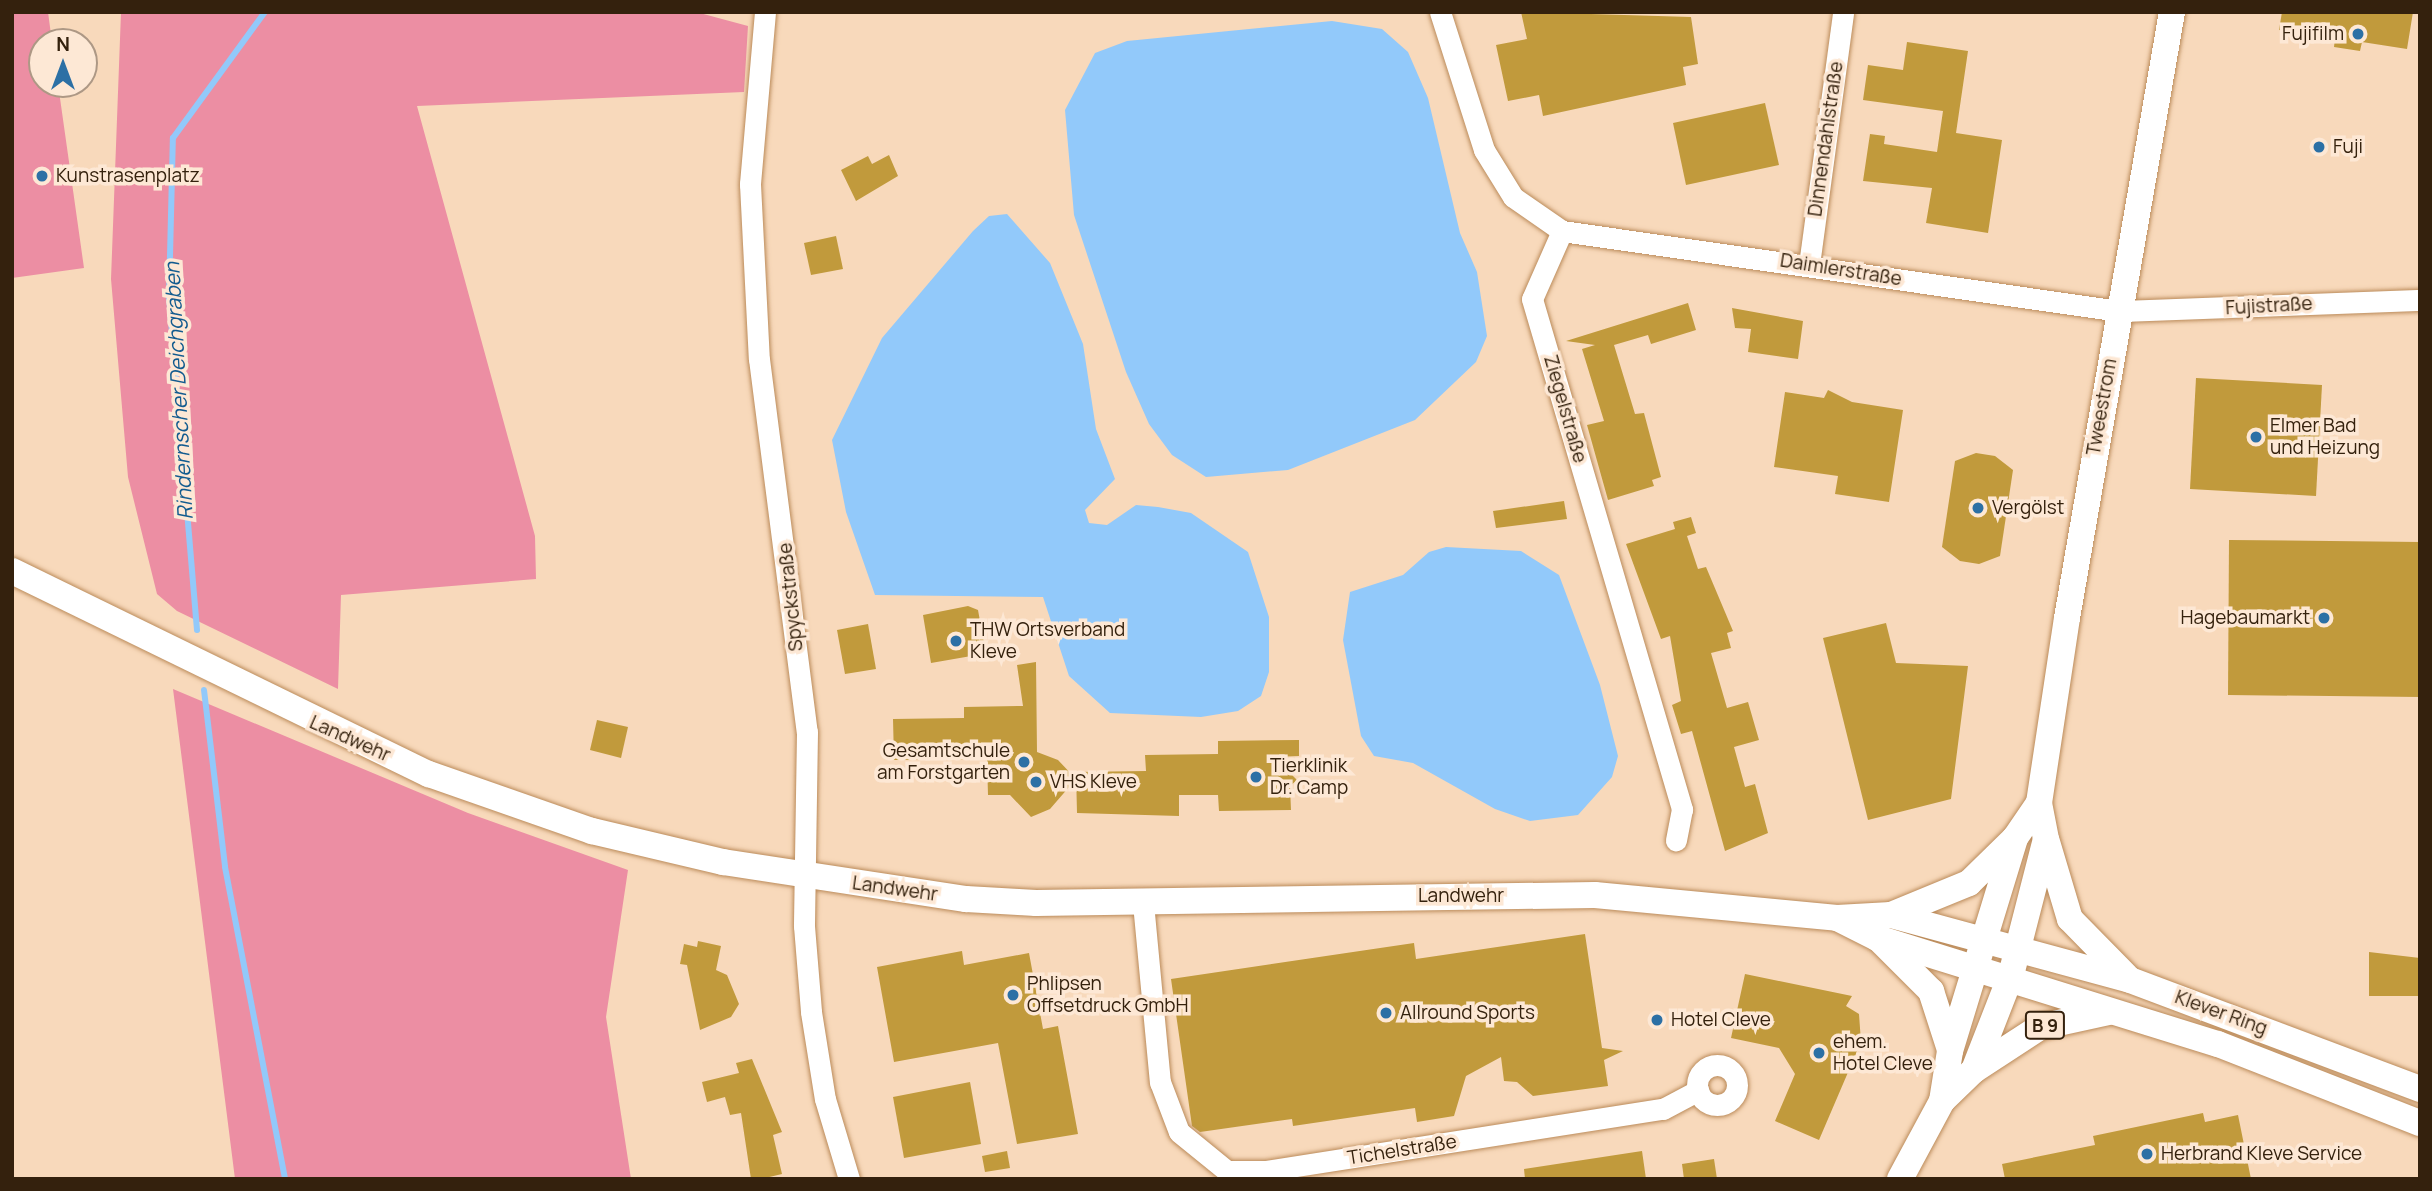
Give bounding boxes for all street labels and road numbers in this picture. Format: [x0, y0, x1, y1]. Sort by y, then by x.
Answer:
street label: Dinnendahlstraße [1804, 60, 1848, 218]
street label: Daimlerstraße [1778, 249, 1904, 291]
street label: Fujistraße [2225, 292, 2313, 320]
street label: Ziegelstraße [1539, 352, 1591, 466]
street label: Tweestrom [2082, 357, 2122, 457]
street label: Spyckstraße [774, 542, 808, 652]
street label: Landwehr [306, 711, 394, 767]
street label: Landwehr [851, 872, 939, 906]
street label: Landwehr [1418, 885, 1504, 907]
street label: Klever Ring [2172, 986, 2270, 1040]
road number: B 9 [2024, 1010, 2066, 1040]
street label: Tichelstraße [1346, 1130, 1458, 1170]

